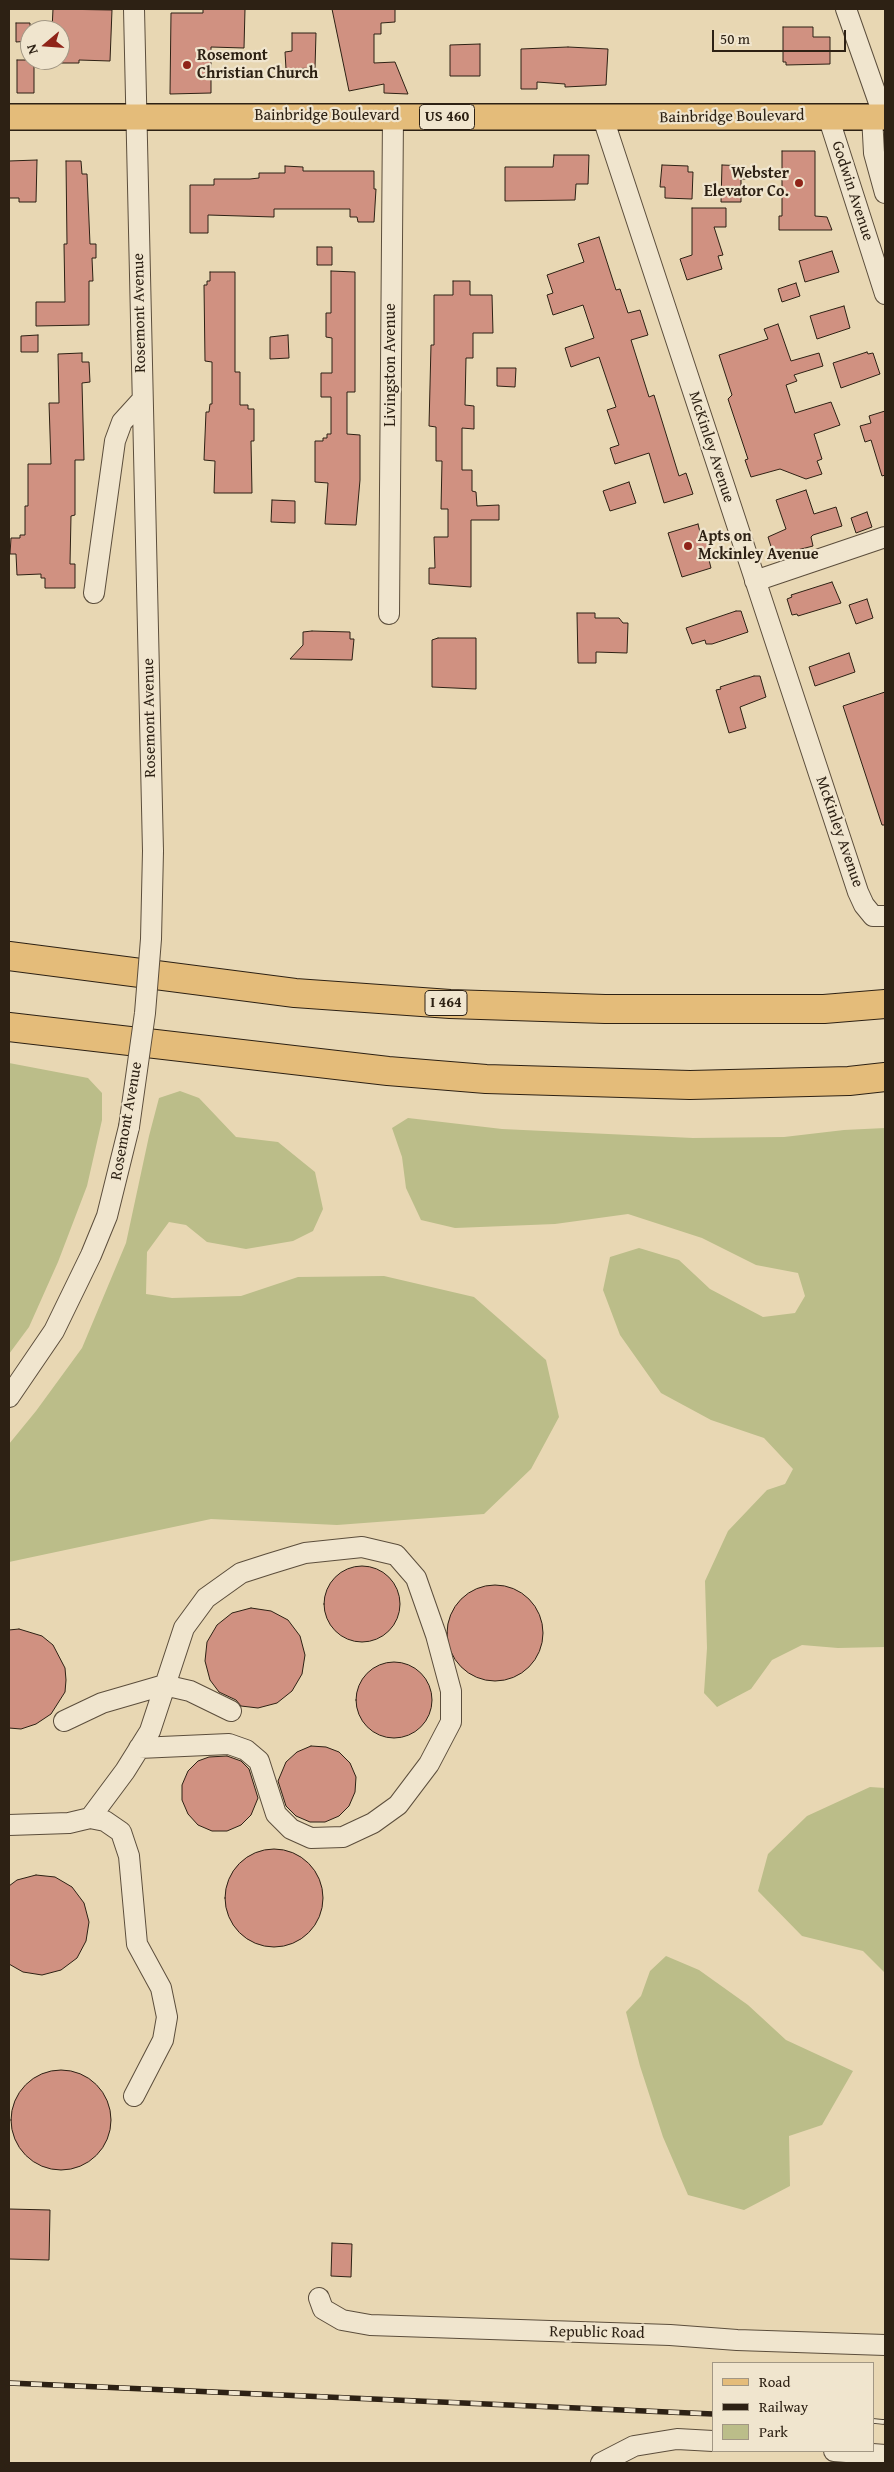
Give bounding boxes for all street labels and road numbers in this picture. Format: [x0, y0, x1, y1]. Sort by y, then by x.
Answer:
road number: US 460 [420, 104, 474, 130]
street label: Bainbridge Boulevard [254, 106, 400, 126]
street label: Bainbridge Boulevard [659, 106, 805, 128]
street label: Godwin Avenue [827, 139, 877, 243]
street label: Rosemont Avenue [129, 253, 151, 373]
street label: Livingston Avenue [381, 303, 401, 427]
street label: McKinley Avenue [684, 389, 738, 505]
street label: Rosemont Avenue [139, 658, 161, 778]
street label: McKinley Avenue [811, 774, 867, 890]
road number: I 464 [425, 990, 467, 1016]
street label: Rosemont Avenue [107, 1060, 147, 1182]
street label: Republic Road [549, 2323, 645, 2343]

